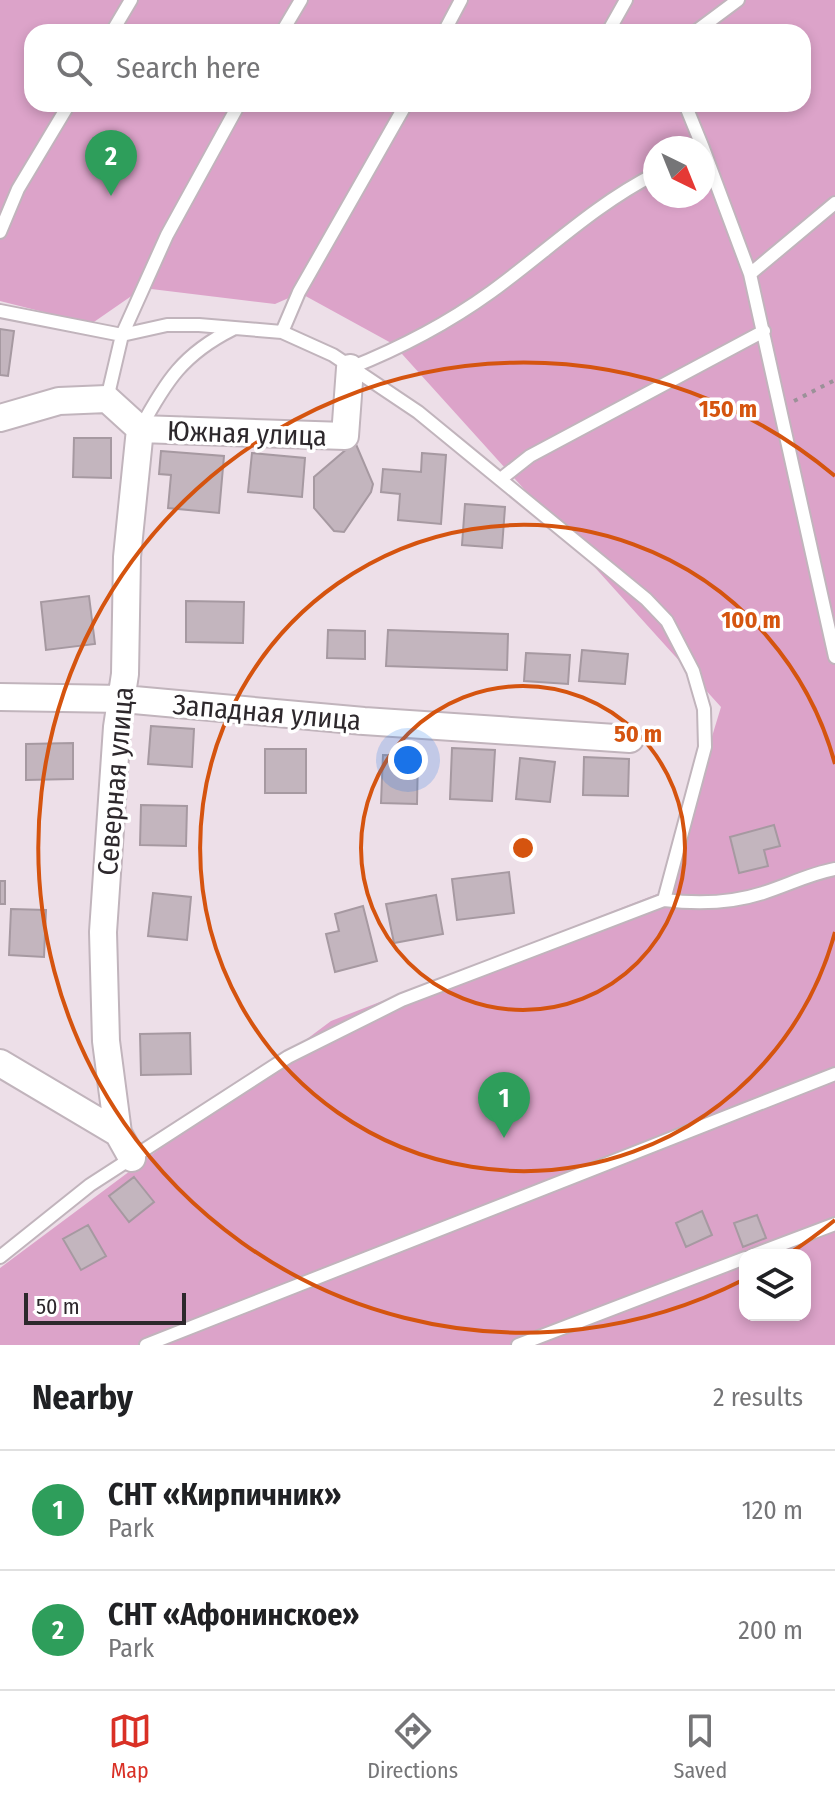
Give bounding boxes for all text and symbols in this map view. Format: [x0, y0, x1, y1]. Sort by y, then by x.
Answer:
search box [24, 24, 811, 112]
icon: search [52, 46, 96, 90]
text: Search here [116, 50, 261, 86]
pin: 2 [85, 130, 137, 196]
north arrow [643, 136, 715, 208]
text: 150 m [699, 395, 757, 423]
street label: Южная улица [167, 414, 327, 453]
text: 100 m [721, 606, 781, 634]
street label: Северная улица [91, 685, 140, 877]
street label: Западная улица [171, 688, 363, 737]
text: 50 m [614, 720, 662, 748]
your location [388, 740, 428, 780]
centre of rings [509, 834, 537, 862]
pin: 1 [478, 1072, 530, 1138]
map controls [739, 1249, 811, 1321]
button: layers [739, 1249, 811, 1321]
scale bar [24, 1289, 186, 1325]
text: 50 m [36, 1293, 80, 1320]
text: Nearby [32, 1377, 133, 1418]
text: 2 results [713, 1382, 803, 1413]
text: СНТ «Кирпичник» [108, 1477, 341, 1513]
text: 1 [53, 1495, 64, 1526]
text: 120 m [742, 1495, 803, 1526]
text: Park [108, 1513, 154, 1544]
text: СНТ «Афонинское» [108, 1597, 359, 1633]
text: 2 [52, 1615, 64, 1646]
text: 200 m [738, 1615, 803, 1646]
text: Park [108, 1633, 154, 1664]
tab: Map [108, 1709, 152, 1784]
tab: Directions [367, 1709, 458, 1784]
tab: Saved [674, 1709, 727, 1784]

